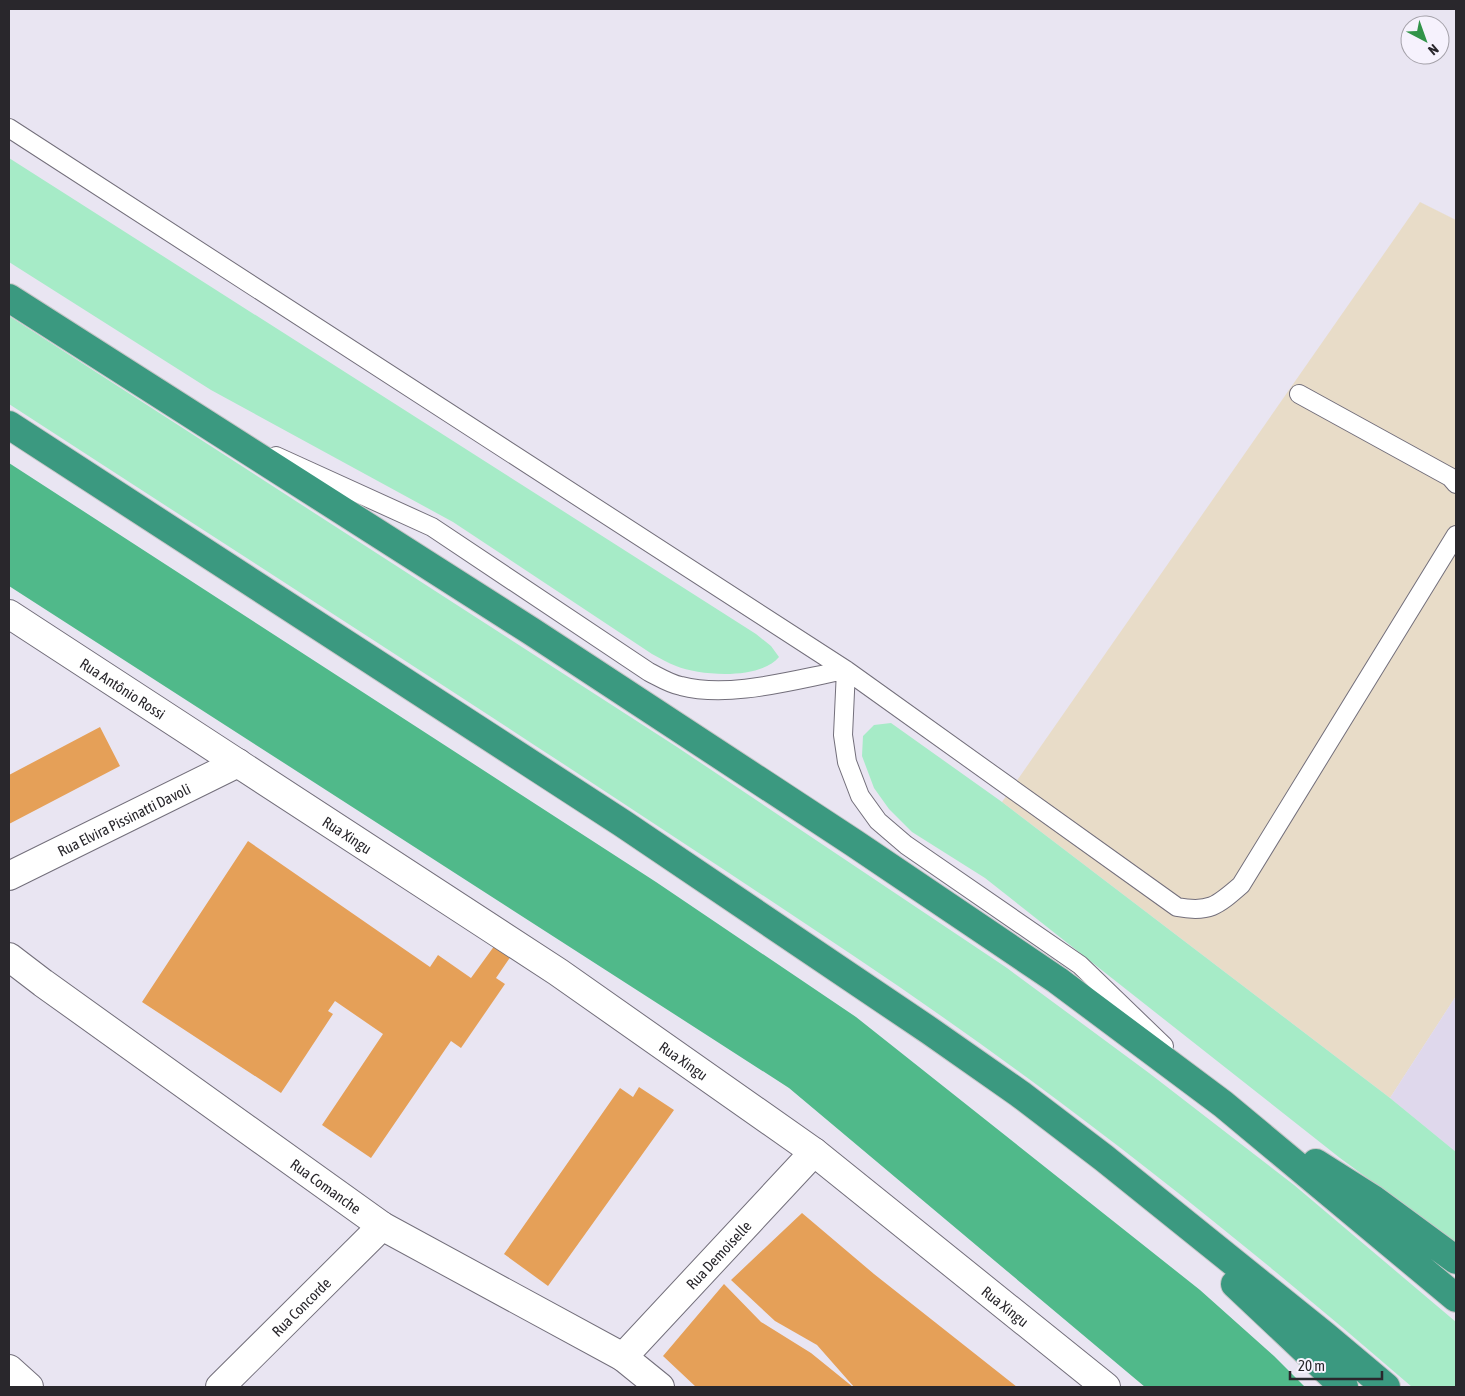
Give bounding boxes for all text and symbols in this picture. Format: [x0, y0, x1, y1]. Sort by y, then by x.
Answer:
north arrow [1400, 15, 1450, 65]
text: N [1425, 41, 1442, 59]
street label: Rua Antônio Rossi [77, 654, 169, 722]
street label: Rua Elvira Pissinatti Davoli [55, 779, 193, 859]
street label: Rua Xingu [320, 813, 375, 857]
street label: Rua Xingu [656, 1038, 711, 1083]
street label: Rua Comanche [288, 1155, 365, 1217]
street label: Rua Demoiselle [683, 1217, 754, 1292]
street label: Rua Concorde [268, 1274, 334, 1339]
street label: Rua Xingu [979, 1282, 1032, 1330]
scale bar [1290, 1348, 1382, 1380]
text: 20 m [1298, 1357, 1325, 1374]

